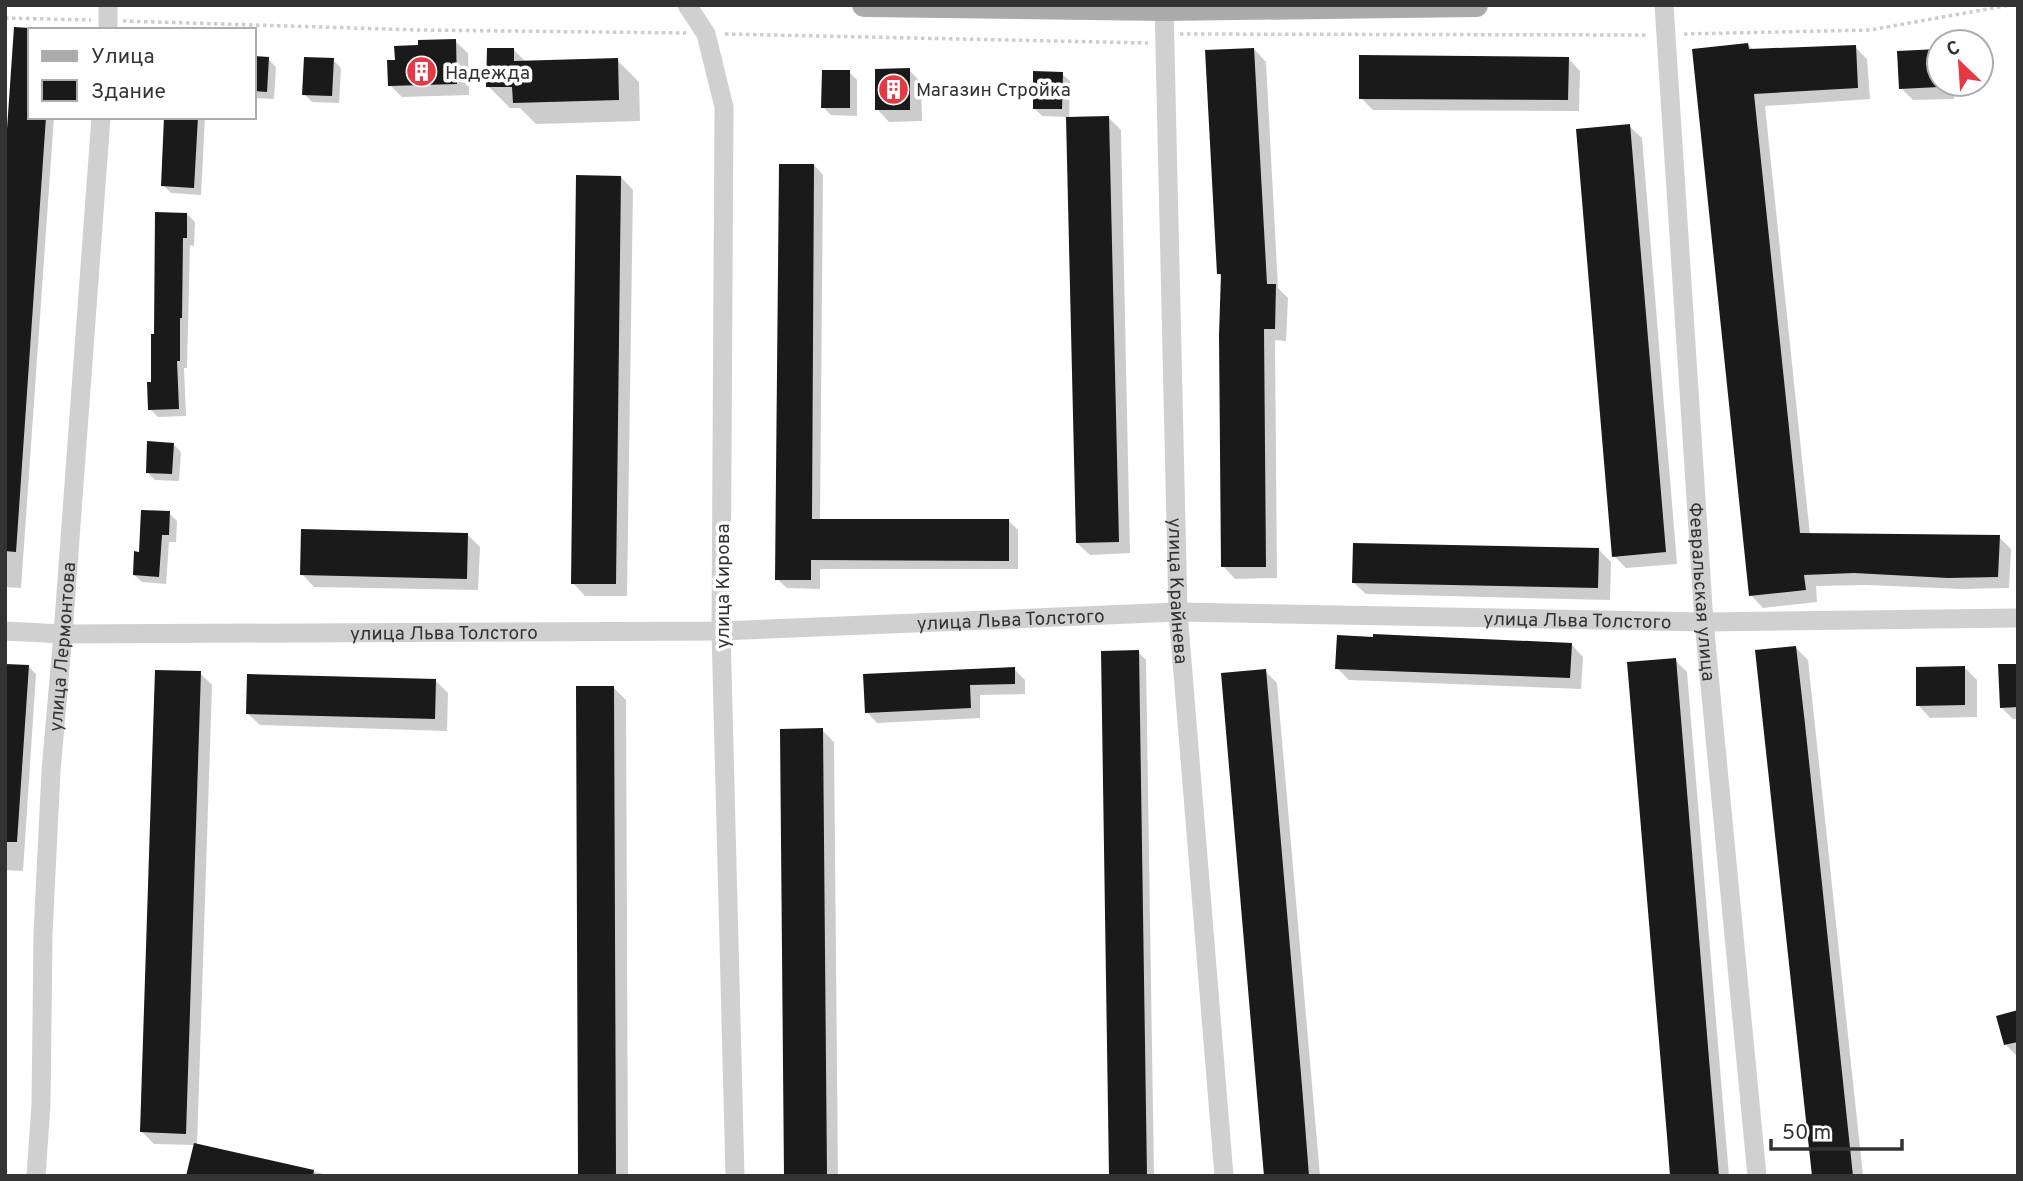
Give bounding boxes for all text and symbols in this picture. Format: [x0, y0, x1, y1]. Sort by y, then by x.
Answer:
legend [28, 28, 256, 119]
north arrow [1925, 28, 1995, 98]
text: С [1943, 36, 1964, 63]
text: Улица [91, 44, 155, 71]
building icon: Надежда [405, 55, 439, 89]
place label: Надежда [445, 62, 530, 86]
building icon: Магазин Стройка [876, 72, 910, 106]
text: Здание [91, 79, 166, 106]
place label: Магазин Стройка [916, 79, 1071, 103]
street label: Февральская улица [1682, 502, 1720, 682]
street label: улица Крайнева [1162, 517, 1192, 665]
street label: улица Кирова [712, 523, 736, 649]
street label: улица Лермонтова [44, 561, 82, 733]
street label: улица Льва Толстого [916, 605, 1105, 637]
street label: улица Льва Толстого [1483, 608, 1672, 635]
street label: улица Льва Толстого [350, 622, 538, 647]
scale bar [1771, 1108, 1902, 1152]
text: 50 m [1782, 1120, 1831, 1147]

